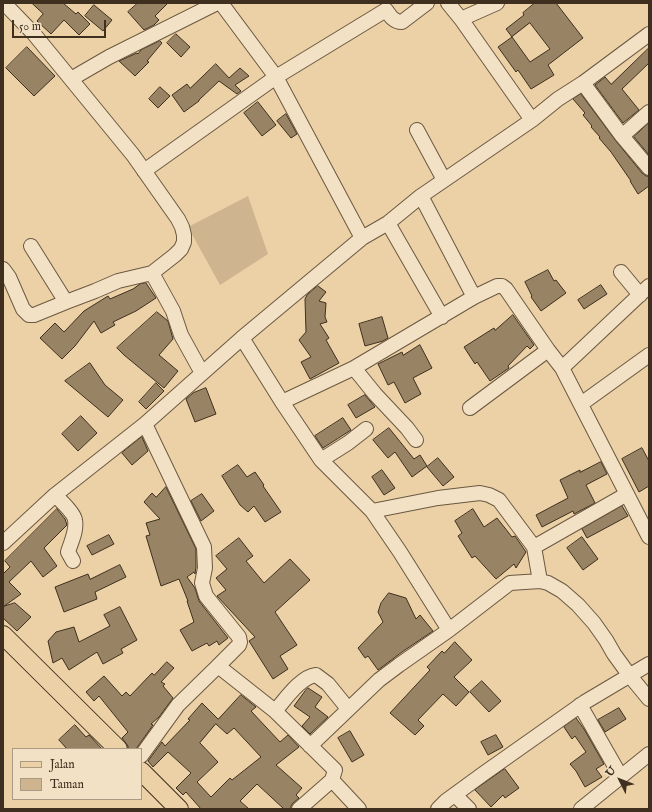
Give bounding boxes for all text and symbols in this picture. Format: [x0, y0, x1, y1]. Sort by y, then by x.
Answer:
scale bar [14, 12, 108, 38]
text: 50 m [19, 19, 41, 34]
legend [12, 748, 142, 800]
text: Jalan [50, 757, 75, 772]
north arrow [600, 760, 640, 800]
text: U [603, 764, 619, 780]
text: Taman [50, 777, 84, 792]

